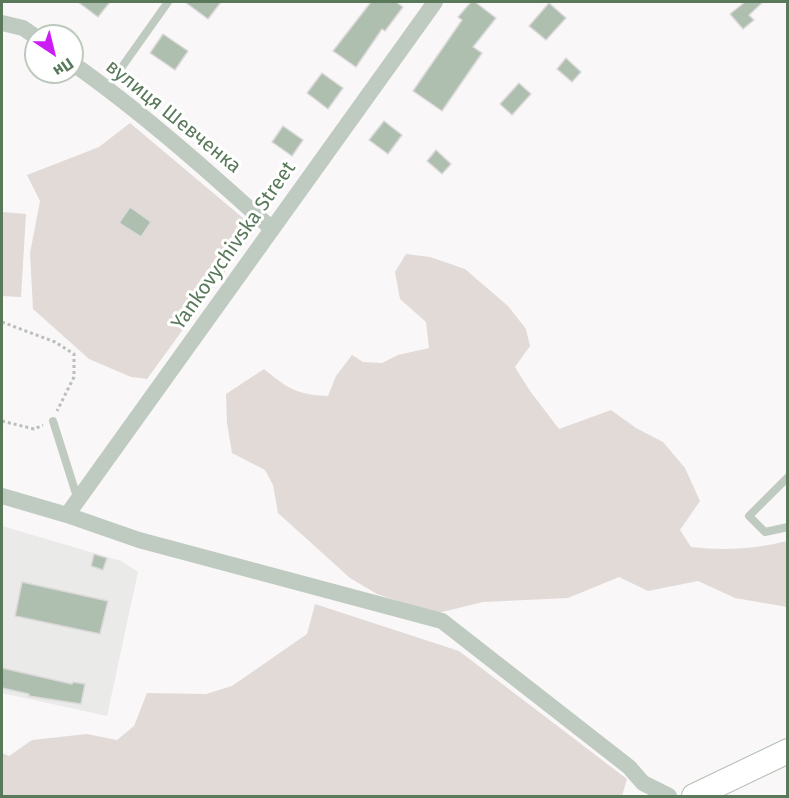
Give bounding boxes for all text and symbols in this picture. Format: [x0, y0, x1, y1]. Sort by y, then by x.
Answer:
north arrow [24, 24, 84, 84]
text: Пн [50, 54, 77, 81]
street label: вулиця Шевченка [100, 55, 246, 179]
street label: Yankovychivska Street [167, 157, 301, 335]

